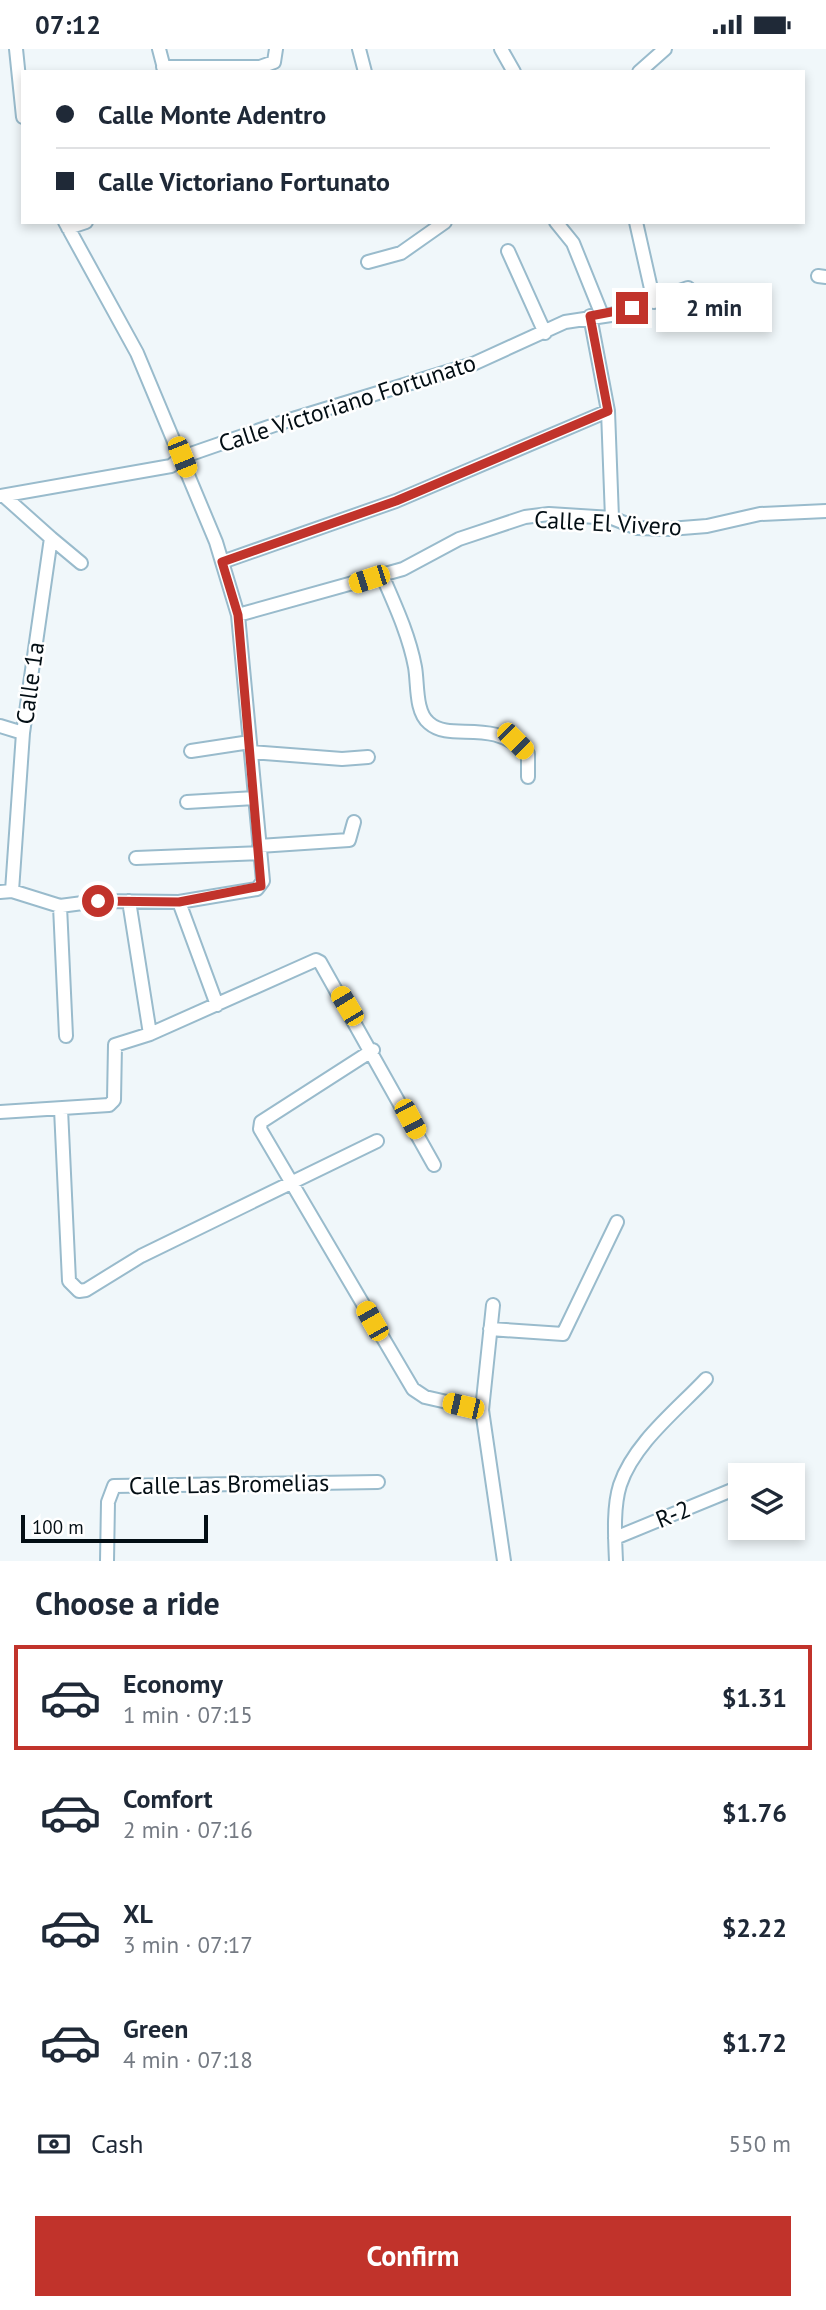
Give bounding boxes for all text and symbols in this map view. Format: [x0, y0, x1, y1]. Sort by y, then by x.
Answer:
text: 07:12 [35, 8, 101, 41]
text: Calle Monte Adentro [98, 98, 326, 131]
text: Calle Victoriano Fortunato [98, 165, 390, 198]
callout: 2 min [656, 283, 772, 333]
route end [616, 292, 648, 324]
text: 2 min [686, 293, 742, 322]
street label: Calle Victoriano Fortunato [214, 347, 480, 459]
car [165, 434, 200, 480]
street label: Calle El Vivero [533, 504, 683, 542]
car [346, 563, 393, 595]
street label: Calle 1a [9, 640, 51, 726]
car [493, 719, 538, 763]
route start [82, 885, 114, 917]
car [328, 983, 367, 1029]
car [391, 1096, 430, 1142]
car [353, 1298, 392, 1344]
car [441, 1391, 486, 1421]
map controls [728, 1463, 805, 1540]
button: layers [728, 1463, 805, 1540]
street label: Calle Las Bromelias [129, 1467, 329, 1501]
street label: R-2 [651, 1493, 695, 1535]
scale bar [21, 1512, 208, 1544]
text: 100 m [32, 1515, 84, 1539]
text: Choose a ride [35, 1582, 220, 1624]
icon: car [39, 1666, 102, 1729]
text: Economy [123, 1667, 223, 1700]
text: $1.31 [722, 1681, 787, 1714]
text: 1 min · 07:15 [123, 1700, 253, 1729]
icon: car [39, 1781, 102, 1844]
text: Comfort [123, 1782, 213, 1815]
text: $1.76 [722, 1796, 787, 1829]
text: 2 min · 07:16 [123, 1815, 253, 1844]
icon: car [39, 1896, 102, 1959]
text: XL [123, 1897, 153, 1930]
text: $2.22 [722, 1911, 787, 1944]
text: 3 min · 07:17 [123, 1930, 253, 1959]
icon: car [39, 2011, 102, 2074]
text: Green [123, 2012, 188, 2045]
text: $1.72 [722, 2026, 787, 2059]
text: 4 min · 07:18 [123, 2045, 253, 2074]
icon: cash [35, 2125, 73, 2163]
text: Cash [91, 2127, 143, 2160]
text: 550 m [729, 2129, 791, 2158]
button: Confirm [35, 2216, 791, 2296]

